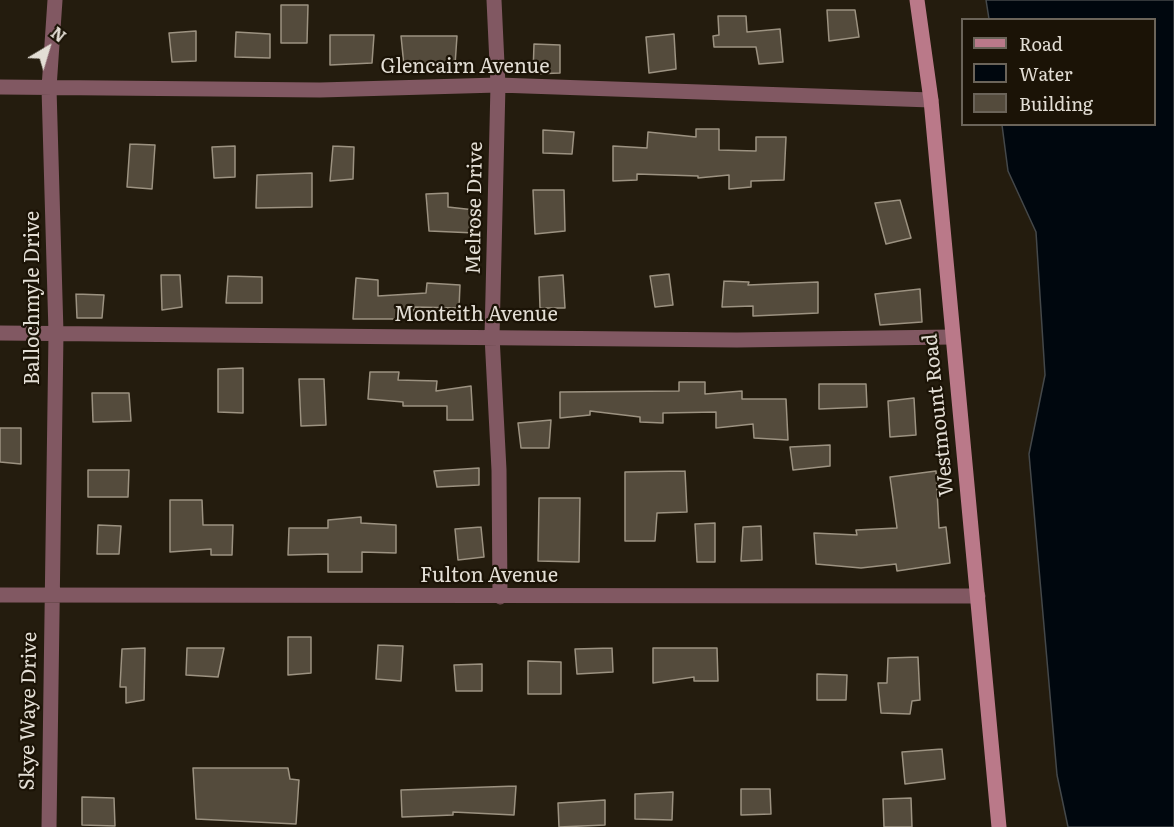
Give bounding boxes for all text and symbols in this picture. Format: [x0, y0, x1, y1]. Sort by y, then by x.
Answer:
north arrow [18, 18, 78, 78]
legend [961, 18, 1156, 126]
text: N [46, 20, 72, 47]
text: Road [1019, 30, 1063, 57]
street label: Glencairn Avenue [380, 55, 550, 79]
text: Water [1019, 60, 1072, 87]
text: Building [1019, 90, 1093, 117]
street label: Melrose Drive [462, 141, 488, 275]
street label: Ballochmyle Drive [21, 211, 45, 385]
street label: Monteith Avenue [394, 303, 558, 327]
street label: Westmount Road [919, 332, 959, 498]
street label: Fulton Avenue [420, 564, 558, 588]
street label: Skye Waye Drive [16, 632, 42, 790]

